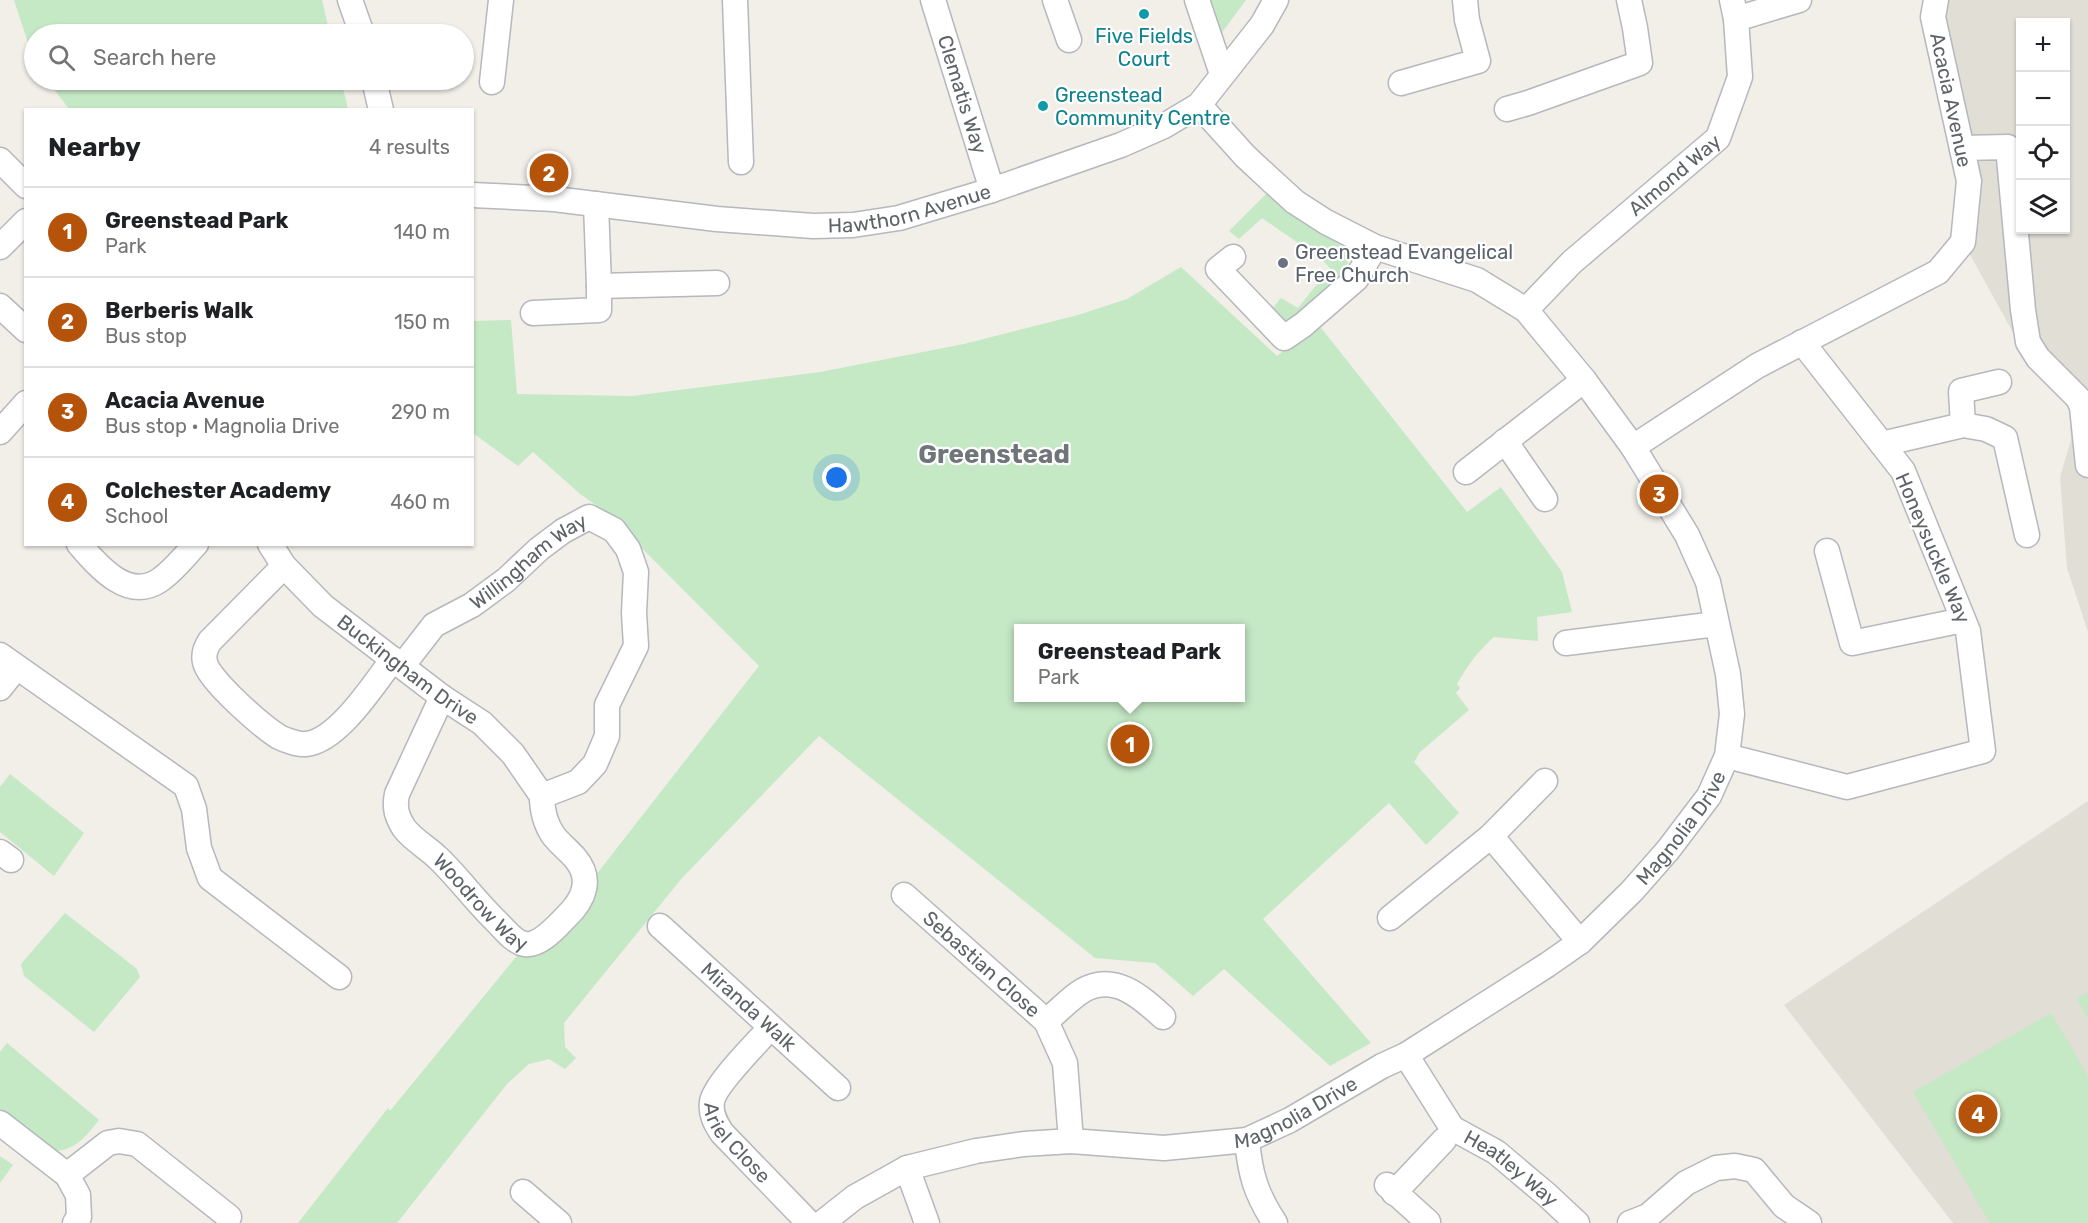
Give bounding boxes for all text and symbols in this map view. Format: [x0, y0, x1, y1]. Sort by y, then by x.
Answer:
marker: Five Fields Court [1137, 7, 1151, 21]
map controls [2016, 18, 2070, 234]
button: + [2016, 18, 2070, 72]
search box [24, 24, 474, 90]
place label: Five Fields Court [1095, 24, 1193, 71]
street label: Acacia Avenue [1925, 31, 1977, 169]
street label: Clematis Way [933, 32, 992, 157]
icon: search [45, 41, 78, 74]
text: Search here [93, 44, 216, 71]
button: − [2016, 72, 2070, 126]
place label: Greenstead Community Centre [1055, 83, 1231, 130]
marker: Greenstead Community Centre [1036, 99, 1050, 113]
button: locate [2016, 126, 2070, 180]
street label: Almond Way [1623, 129, 1726, 221]
text: Nearby [48, 132, 141, 163]
text: 4 results [369, 135, 450, 159]
pin: 2 [530, 150, 568, 195]
street label: Hawthorn Avenue [828, 179, 994, 238]
button: layers [2016, 180, 2070, 234]
text: Greenstead Park [105, 207, 288, 234]
text: 1 [63, 220, 72, 244]
text: 140 m [394, 220, 450, 244]
text: Park [105, 234, 147, 258]
place label: Greenstead Evangelical Free Church [1295, 240, 1513, 287]
marker: Greenstead Evangelical Free Church [1276, 256, 1290, 270]
text: Berberis Walk [105, 297, 253, 324]
text: 2 [61, 310, 74, 334]
text: 150 m [394, 310, 450, 334]
text: Bus stop [105, 324, 187, 348]
text: Acacia Avenue [105, 387, 265, 414]
text: 3 [61, 400, 74, 424]
text: 290 m [391, 400, 450, 424]
text: Bus stop · Magnolia Drive [105, 414, 340, 438]
district label: Greenstead [918, 439, 1070, 470]
your location [822, 463, 851, 492]
street label: Honeysuckle Way [1890, 469, 1976, 627]
pin: 3 [1640, 472, 1678, 516]
text: Colchester Academy [105, 477, 331, 504]
text: 4 [61, 490, 74, 514]
text: 460 m [390, 490, 450, 514]
text: School [105, 504, 168, 528]
street label: Willingham Way [465, 508, 591, 615]
street label: Buckingham Drive [333, 609, 483, 729]
popup [1014, 624, 1245, 702]
text: Greenstead Park [1038, 638, 1221, 665]
text: Park [1038, 665, 1079, 689]
pin: 1 [1110, 722, 1150, 766]
street label: Magnolia Drive [1631, 767, 1731, 890]
street label: Woodrow Way [429, 848, 531, 956]
street label: Sebastian Close [918, 906, 1045, 1022]
street label: Miranda Walk [696, 957, 802, 1057]
street label: Magnolia Drive [1233, 1071, 1362, 1153]
pin: 4 [1958, 1092, 1998, 1136]
street label: Ariel Close [699, 1101, 776, 1188]
street label: Heatley Way [1460, 1125, 1563, 1211]

